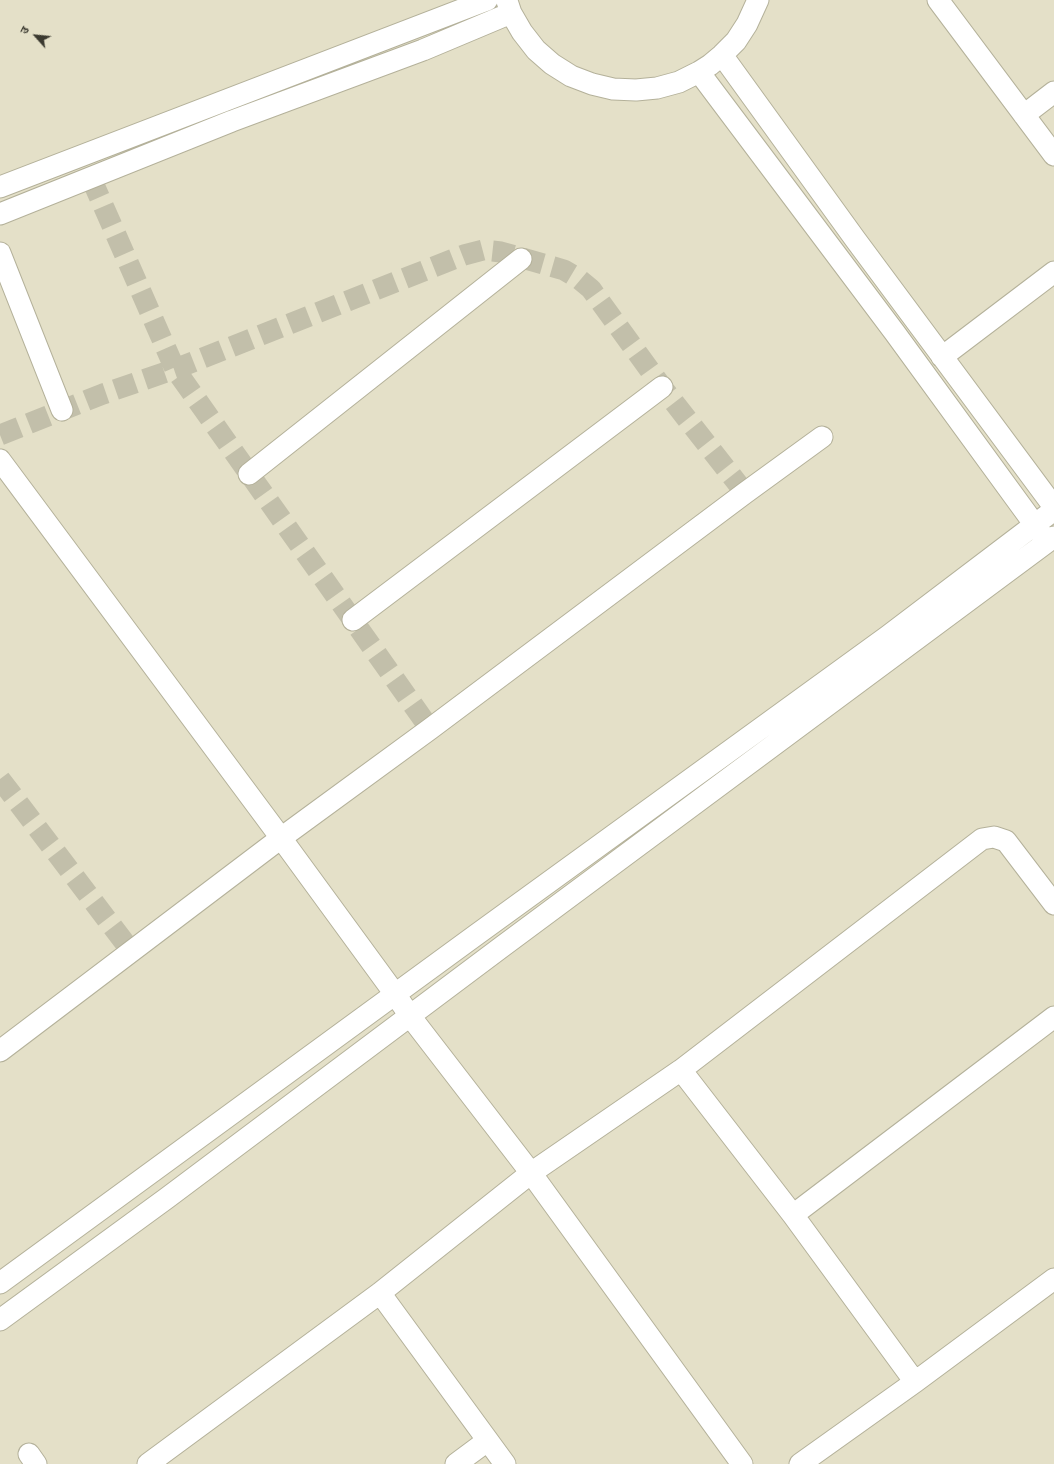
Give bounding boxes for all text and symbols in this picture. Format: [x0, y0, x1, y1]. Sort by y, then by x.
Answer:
north arrow [16, 16, 56, 56]
text: उ [18, 25, 32, 36]

